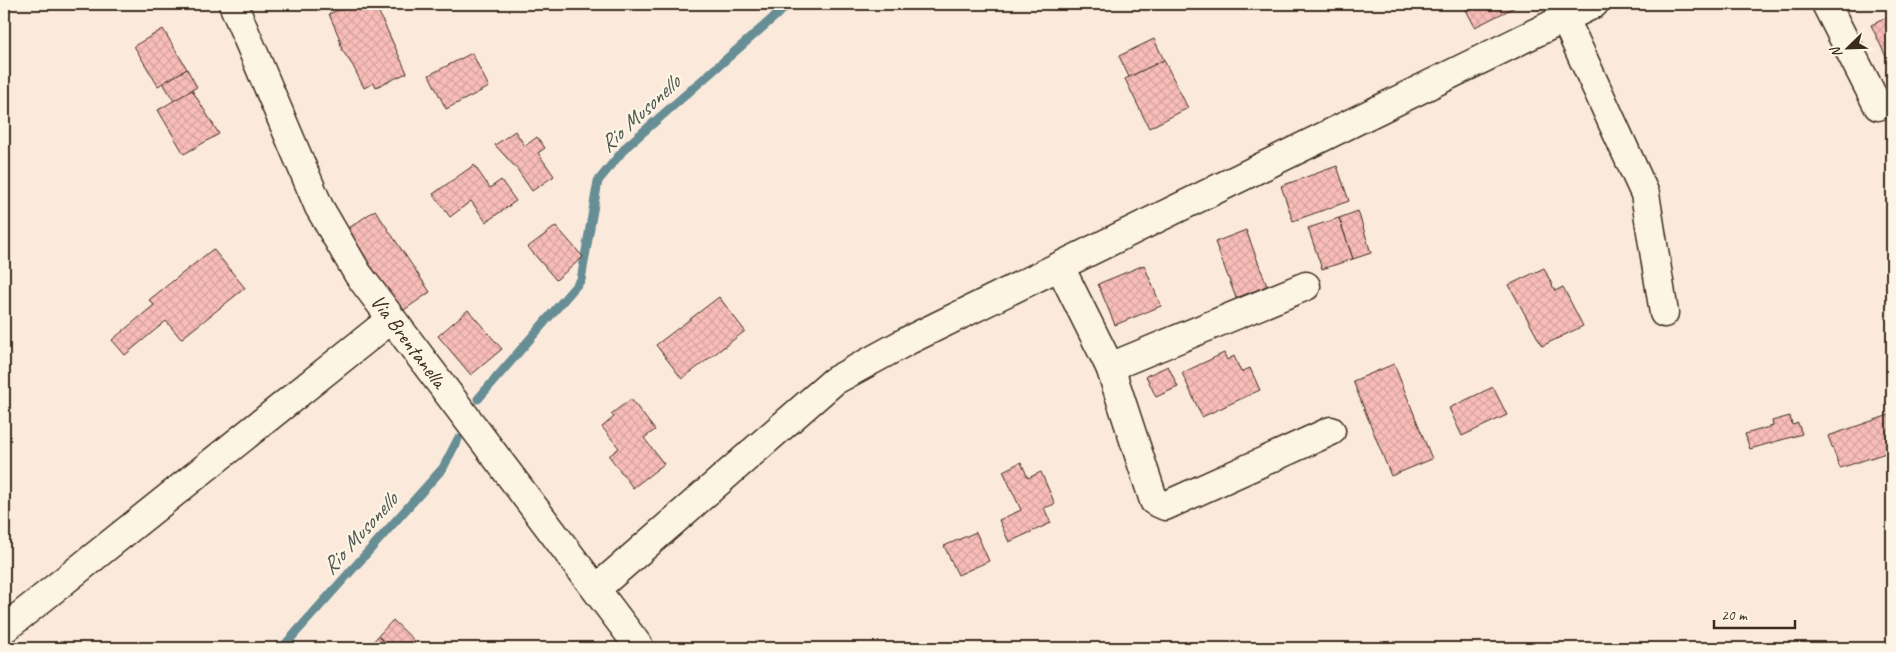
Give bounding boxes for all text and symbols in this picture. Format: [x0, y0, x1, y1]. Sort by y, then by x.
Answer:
north arrow [1824, 22, 1874, 72]
text: N [1826, 43, 1846, 60]
water label: Rio Musonello [593, 67, 688, 158]
street label: Via Brentanella [365, 289, 454, 395]
water label: Rio Musonello [316, 485, 406, 580]
scale bar [1714, 597, 1795, 629]
text: 20 m [1721, 606, 1748, 625]

